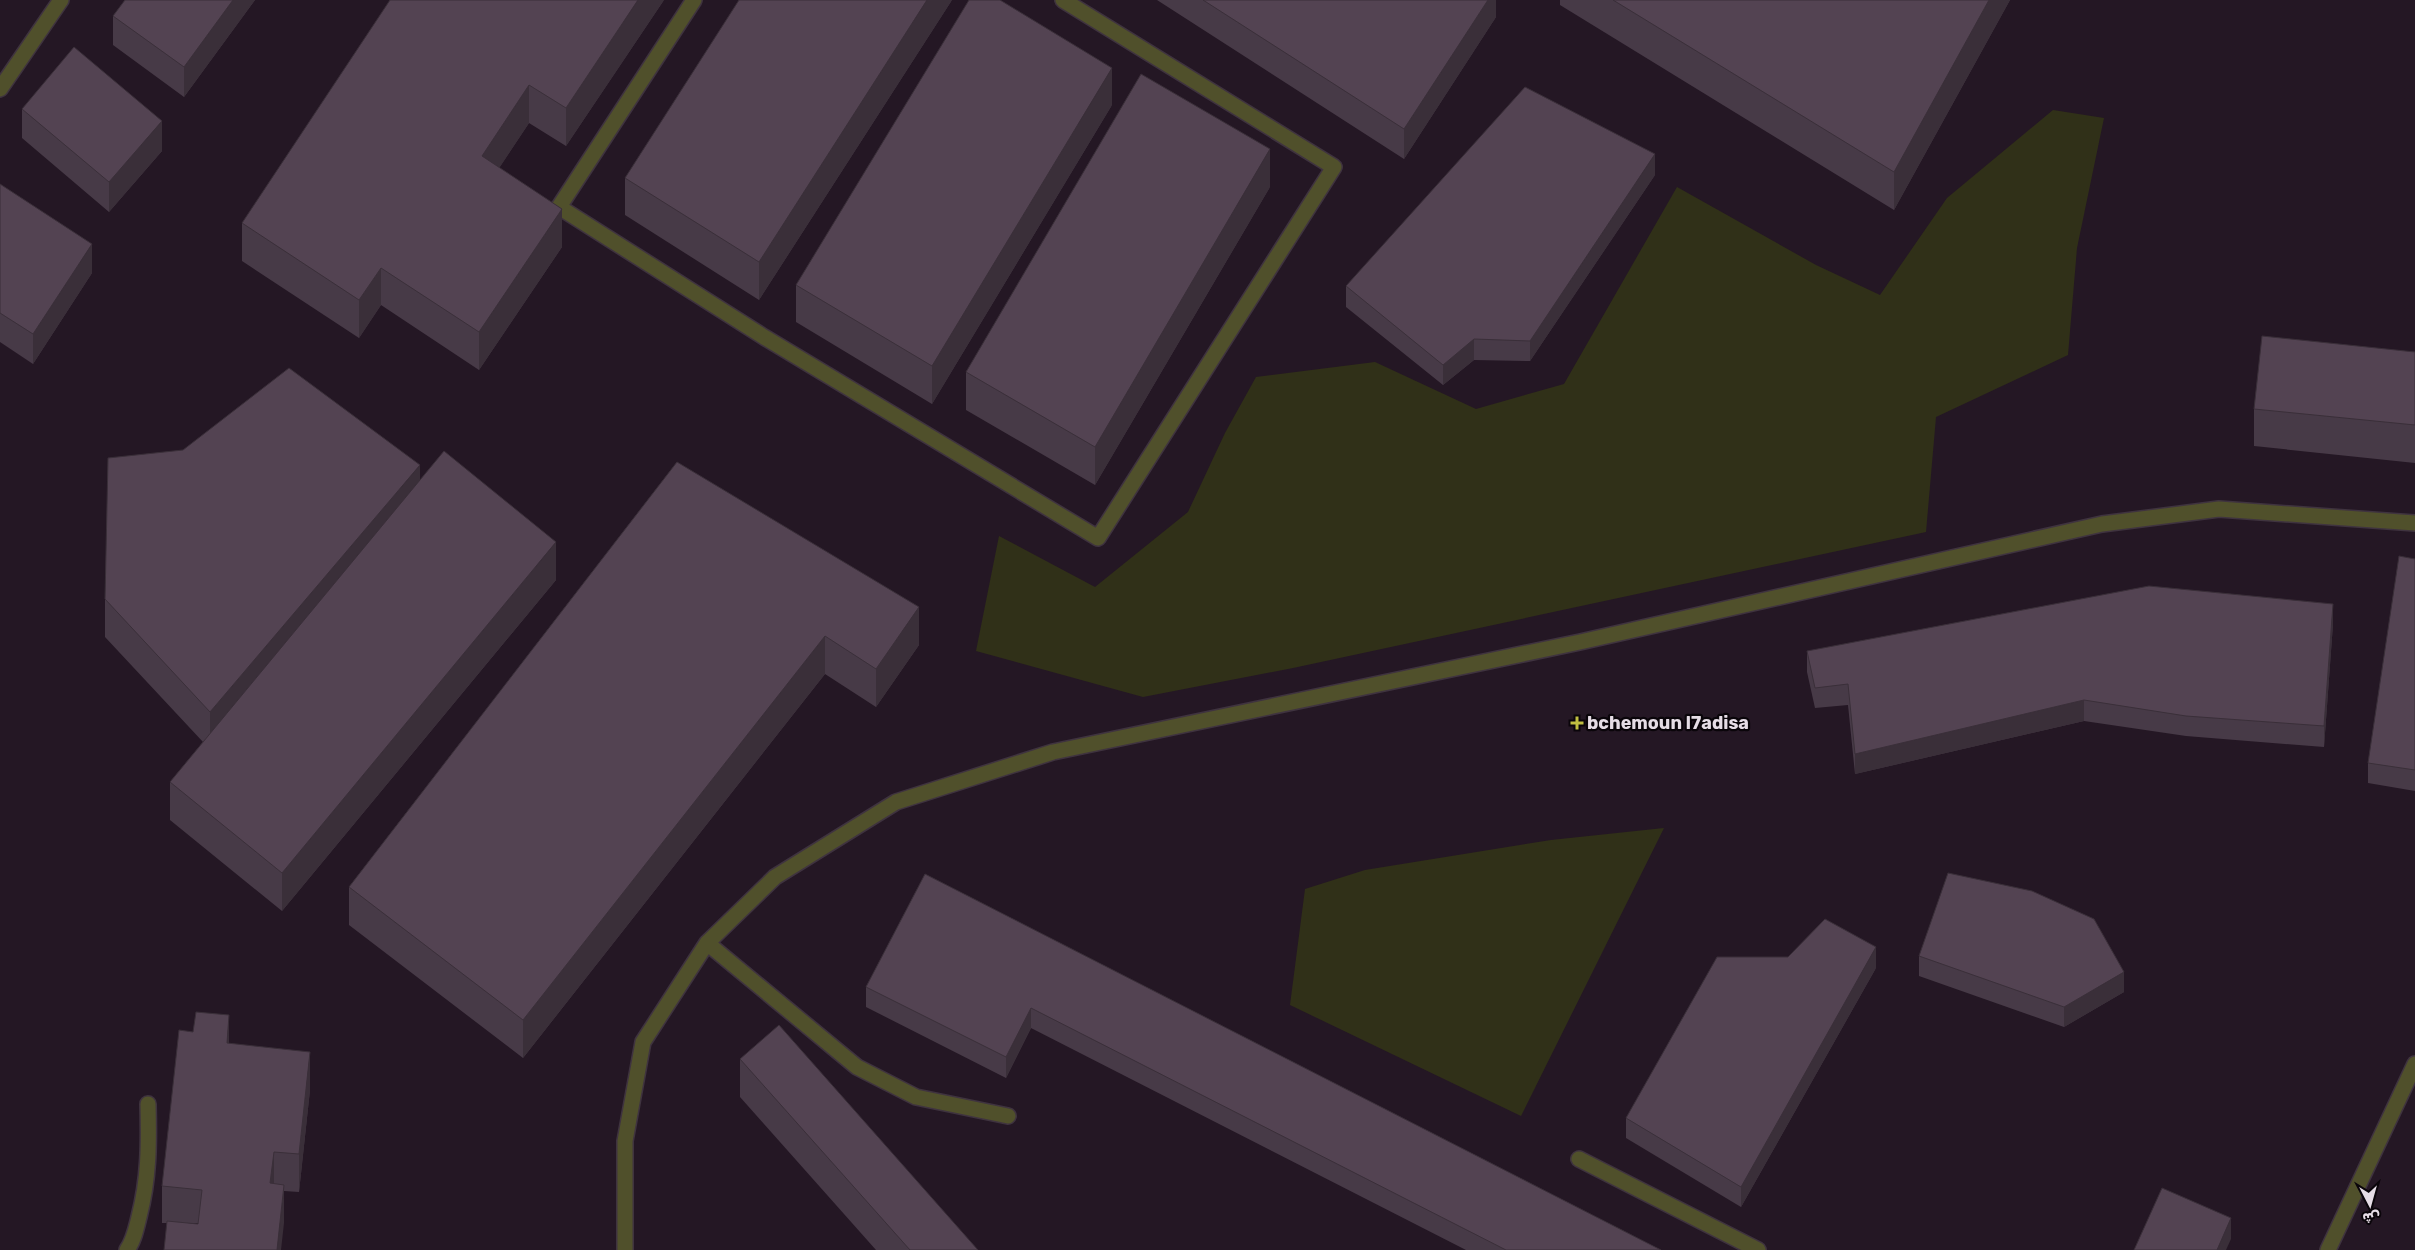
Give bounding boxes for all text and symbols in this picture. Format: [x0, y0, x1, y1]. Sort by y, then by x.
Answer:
place label: bchemoun l7adisa [1587, 712, 1749, 734]
marker: bchemoun l7adisa [1571, 717, 1583, 729]
north arrow [2345, 1180, 2395, 1230]
text: ش [2361, 1208, 2381, 1227]

